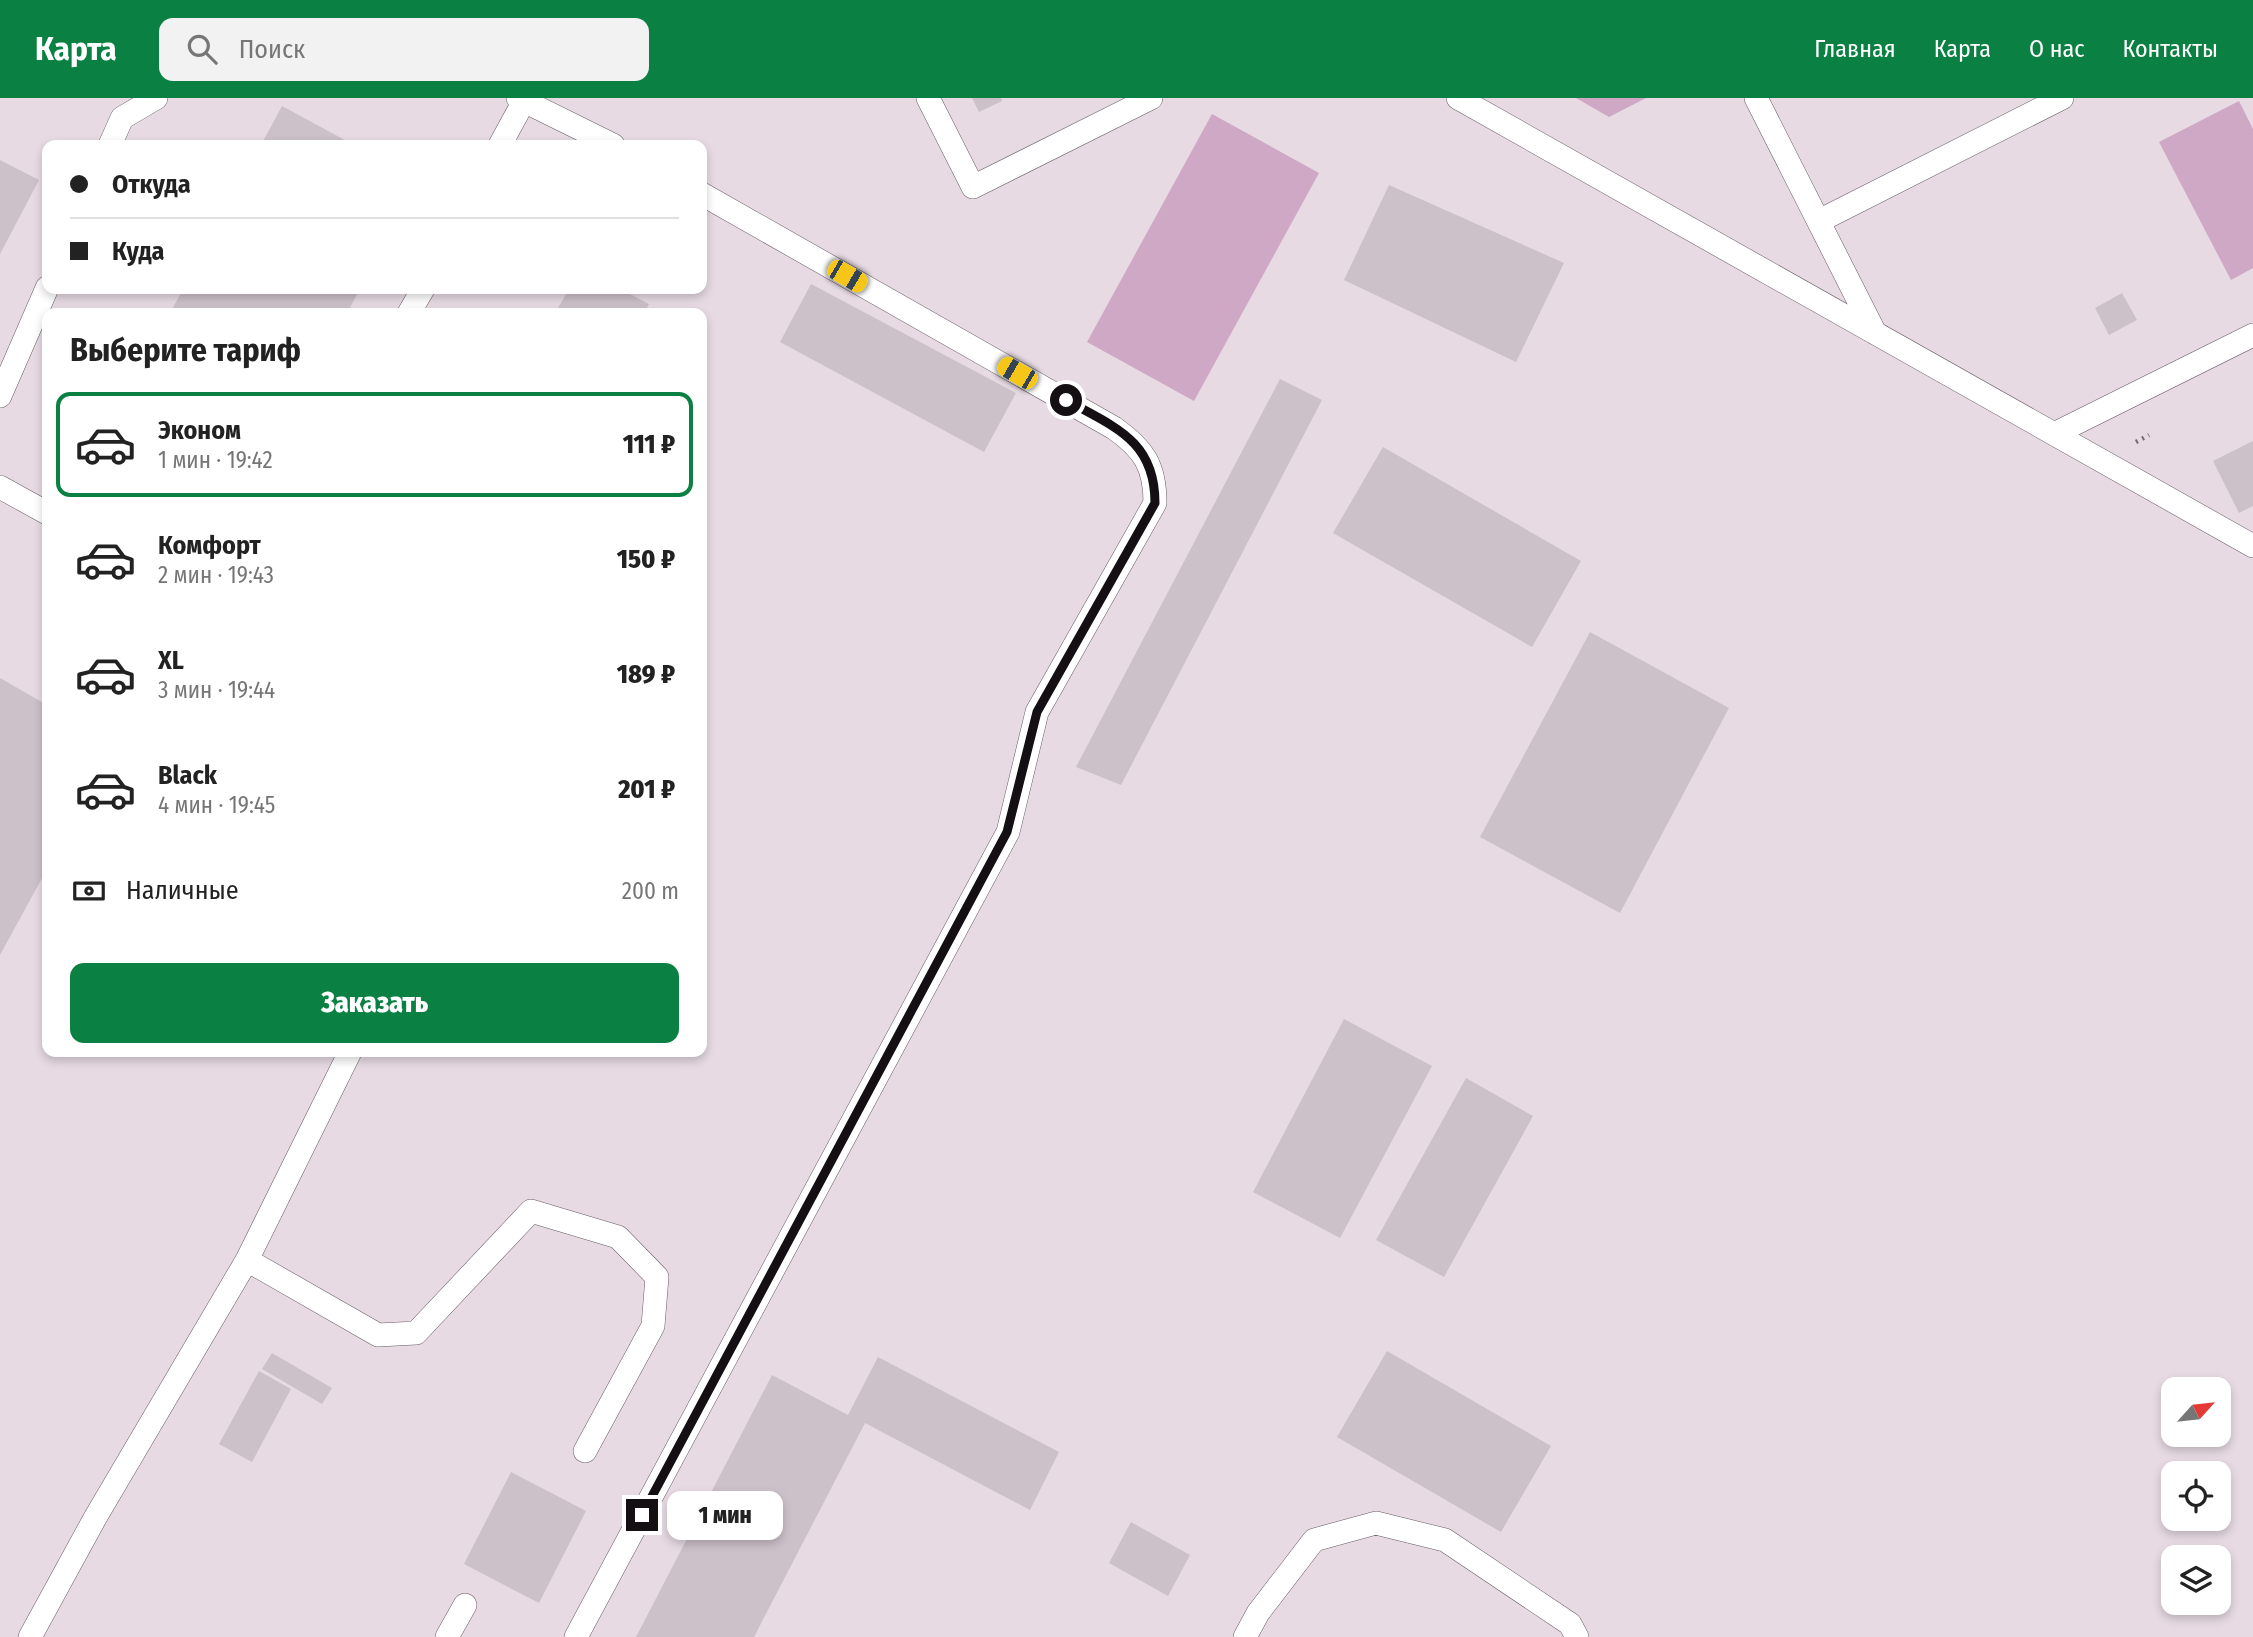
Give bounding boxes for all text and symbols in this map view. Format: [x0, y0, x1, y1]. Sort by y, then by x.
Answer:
search box [159, 18, 649, 81]
text: Карта [35, 29, 117, 69]
icon: search [183, 30, 221, 68]
text: Поиск [239, 34, 305, 65]
text: Главная [1814, 35, 1896, 63]
text: Карта [1934, 35, 1991, 63]
text: О нас [2029, 35, 2084, 63]
text: Контакты [2122, 35, 2218, 63]
text: Откуда [112, 169, 191, 200]
text: Куда [112, 236, 165, 267]
car [824, 256, 871, 296]
text: Выберите тариф [70, 331, 301, 369]
car [994, 353, 1041, 393]
route start [1050, 384, 1082, 416]
icon: car [74, 413, 137, 476]
text: Эконом [158, 415, 241, 446]
text: 111 ₽ [623, 429, 675, 460]
text: 1 мин · 19:42 [158, 446, 273, 474]
icon: car [74, 528, 137, 591]
text: Комфорт [158, 530, 261, 561]
text: 150 ₽ [617, 544, 675, 575]
text: 2 мин · 19:43 [158, 561, 274, 589]
icon: car [74, 643, 137, 706]
text: XL [158, 645, 184, 676]
text: 189 ₽ [617, 659, 675, 690]
text: 3 мин · 19:44 [158, 676, 275, 704]
icon: car [74, 758, 137, 821]
text: Black [158, 760, 217, 791]
text: 201 ₽ [618, 774, 675, 805]
text: 4 мин · 19:45 [158, 791, 275, 819]
icon: cash [70, 872, 108, 910]
text: Наличные [126, 875, 239, 906]
text: 200 m [622, 877, 679, 905]
button: Заказать [70, 963, 679, 1043]
north arrow [2161, 1377, 2231, 1447]
map controls [2161, 1377, 2231, 1615]
button: locate [2161, 1461, 2231, 1531]
callout: 1 мин [666, 1490, 782, 1540]
route end [626, 1499, 658, 1531]
text: 1 мин [698, 1501, 752, 1529]
button: layers [2161, 1545, 2231, 1615]

